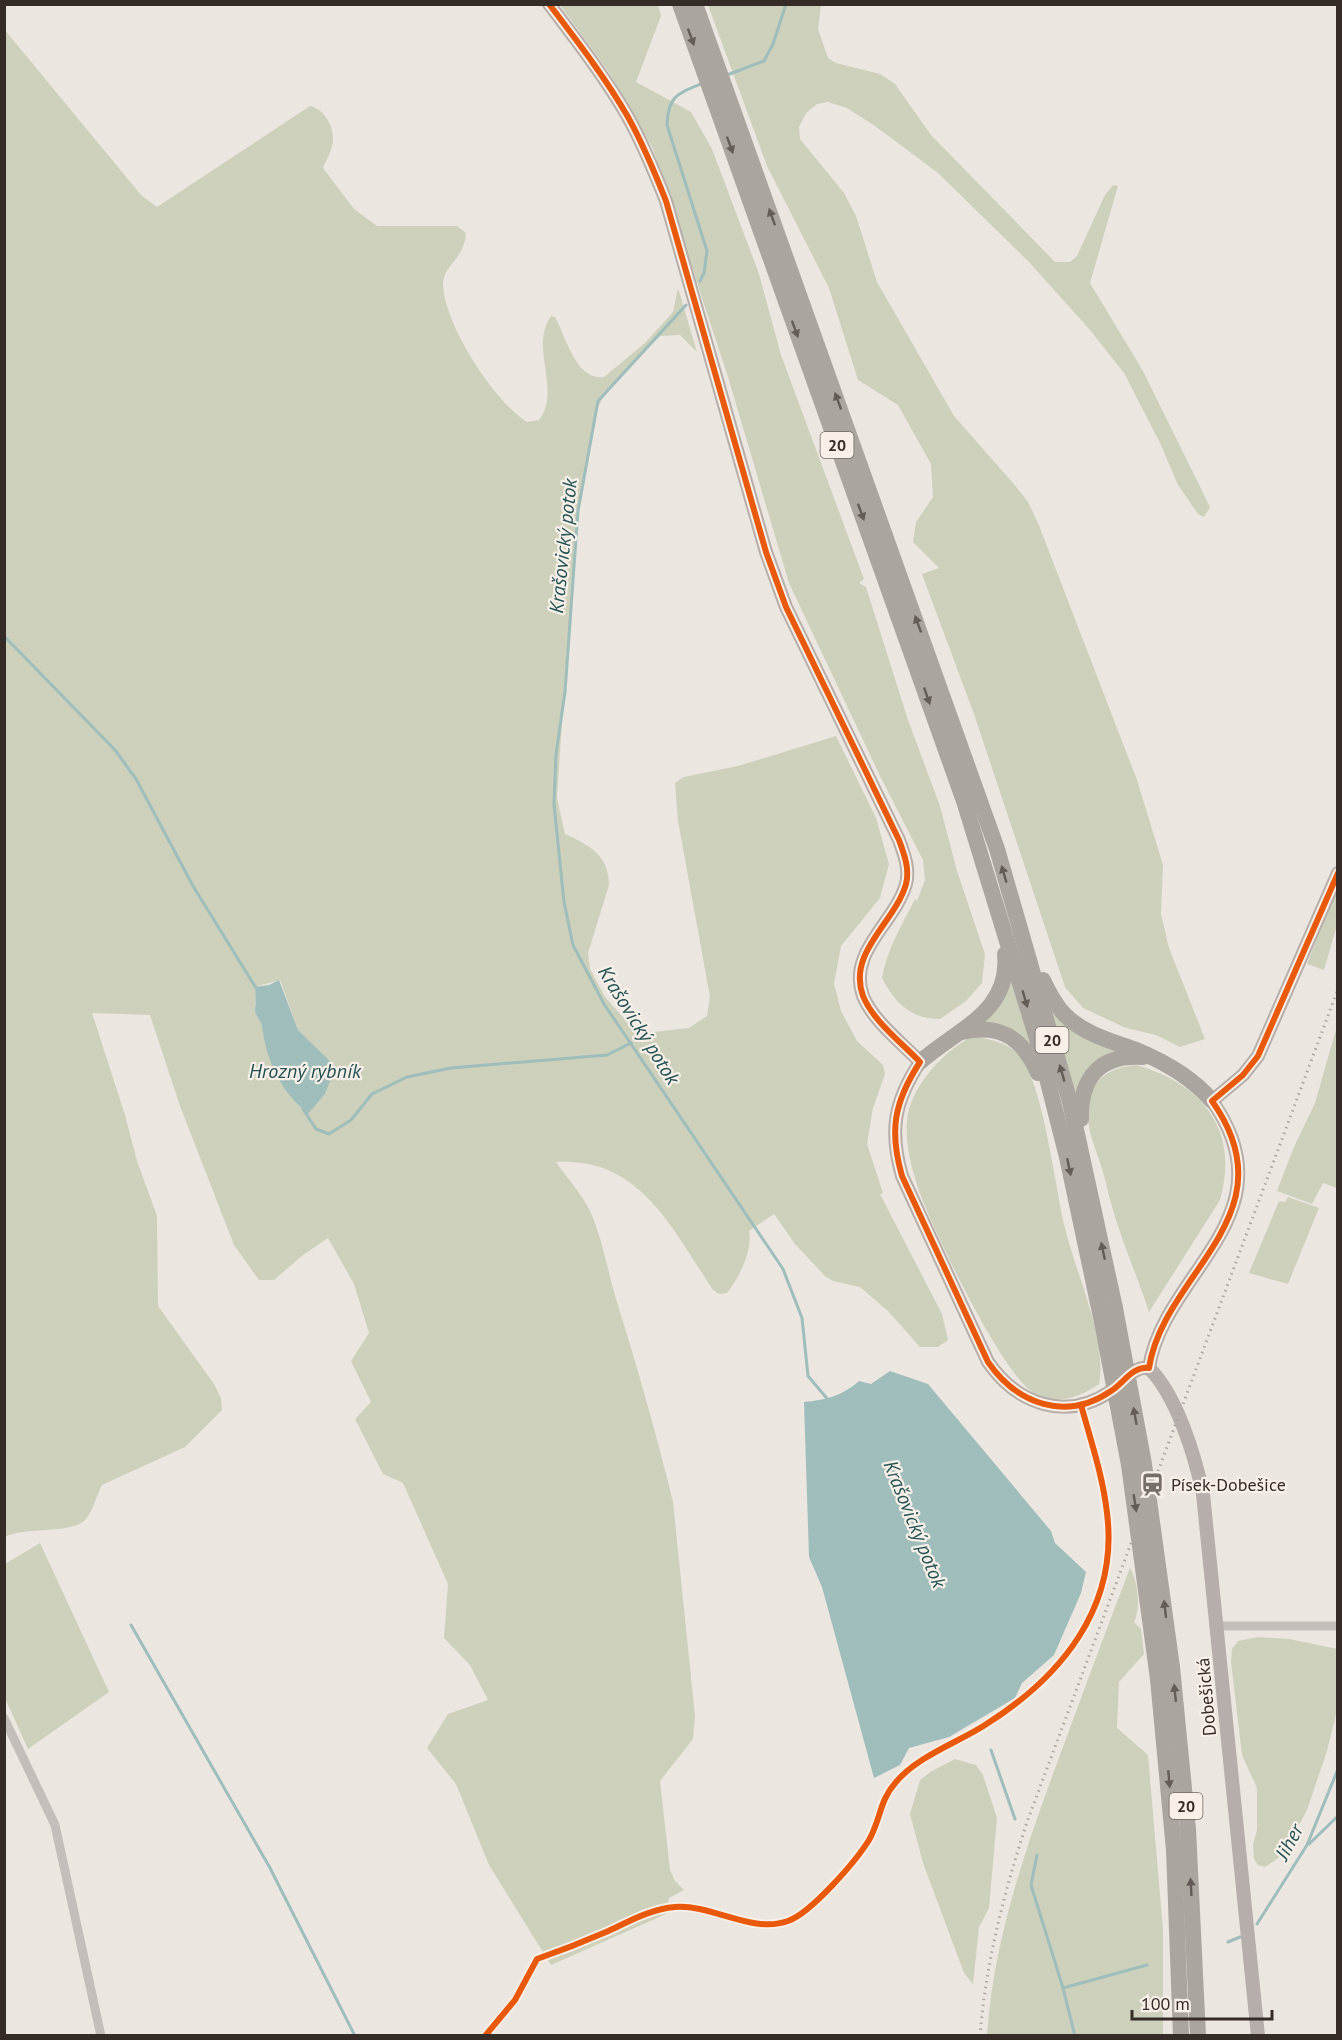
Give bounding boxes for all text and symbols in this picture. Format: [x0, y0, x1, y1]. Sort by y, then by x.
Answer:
one-way arrow [687, 28, 697, 46]
one-way arrow [725, 136, 735, 154]
one-way arrow [767, 208, 777, 226]
one-way arrow [791, 320, 801, 338]
one-way arrow [833, 392, 843, 410]
road number: 20 [820, 432, 854, 458]
water label: Krašovický potok [543, 476, 583, 615]
one-way arrow [857, 503, 867, 521]
one-way arrow [913, 615, 923, 633]
one-way arrow [923, 687, 932, 705]
one-way arrow [999, 864, 1008, 882]
water label: Krašovický potok [592, 961, 686, 1090]
one-way arrow [1021, 990, 1030, 1008]
road number: 20 [1036, 1027, 1068, 1053]
water label: Hrozný rybník [249, 1058, 362, 1084]
one-way arrow [1057, 1064, 1066, 1082]
one-way arrow [1065, 1158, 1074, 1177]
one-way arrow [1098, 1241, 1107, 1260]
one-way arrow [1130, 1407, 1139, 1426]
water label: Krašovický potok [878, 1456, 953, 1593]
station icon: Písek-Dobešice [1140, 1471, 1166, 1497]
place label: Písek-Dobešice [1171, 1473, 1286, 1496]
one-way arrow [1130, 1494, 1139, 1513]
one-way arrow [1160, 1599, 1170, 1618]
street label: Dobešická [1191, 1657, 1221, 1737]
one-way arrow [1170, 1683, 1180, 1702]
one-way arrow [1164, 1769, 1173, 1788]
road number: 20 [1170, 1793, 1202, 1819]
water label: Jiher [1268, 1818, 1310, 1866]
one-way arrow [1187, 1878, 1196, 1897]
scale bar [1132, 1983, 1272, 2021]
text: 100 m [1141, 1992, 1190, 2015]

